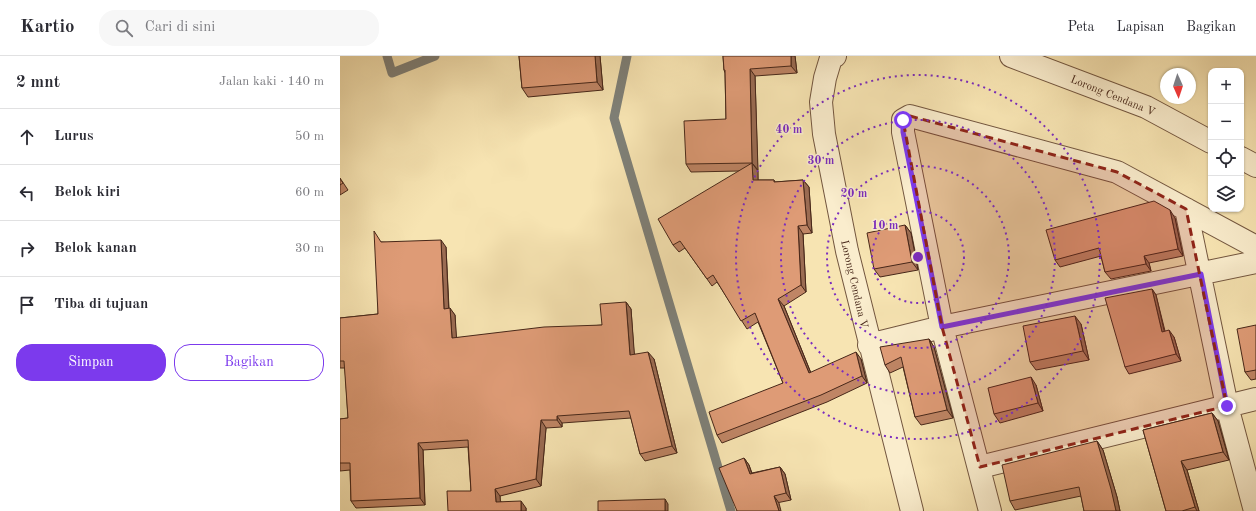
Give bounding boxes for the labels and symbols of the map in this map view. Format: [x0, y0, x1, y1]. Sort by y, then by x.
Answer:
north arrow [1160, 68, 1196, 104]
street label: Lorong Cendana V [1069, 74, 1157, 119]
route start [894, 111, 912, 129]
text: 40 m [776, 124, 803, 136]
text: 30 m [808, 155, 835, 167]
text: 20 m [841, 188, 868, 200]
text: 10 m [872, 220, 899, 232]
street label: Lorong Cendana V [838, 239, 869, 330]
centre of rings [911, 250, 925, 264]
route end [1218, 397, 1236, 415]

